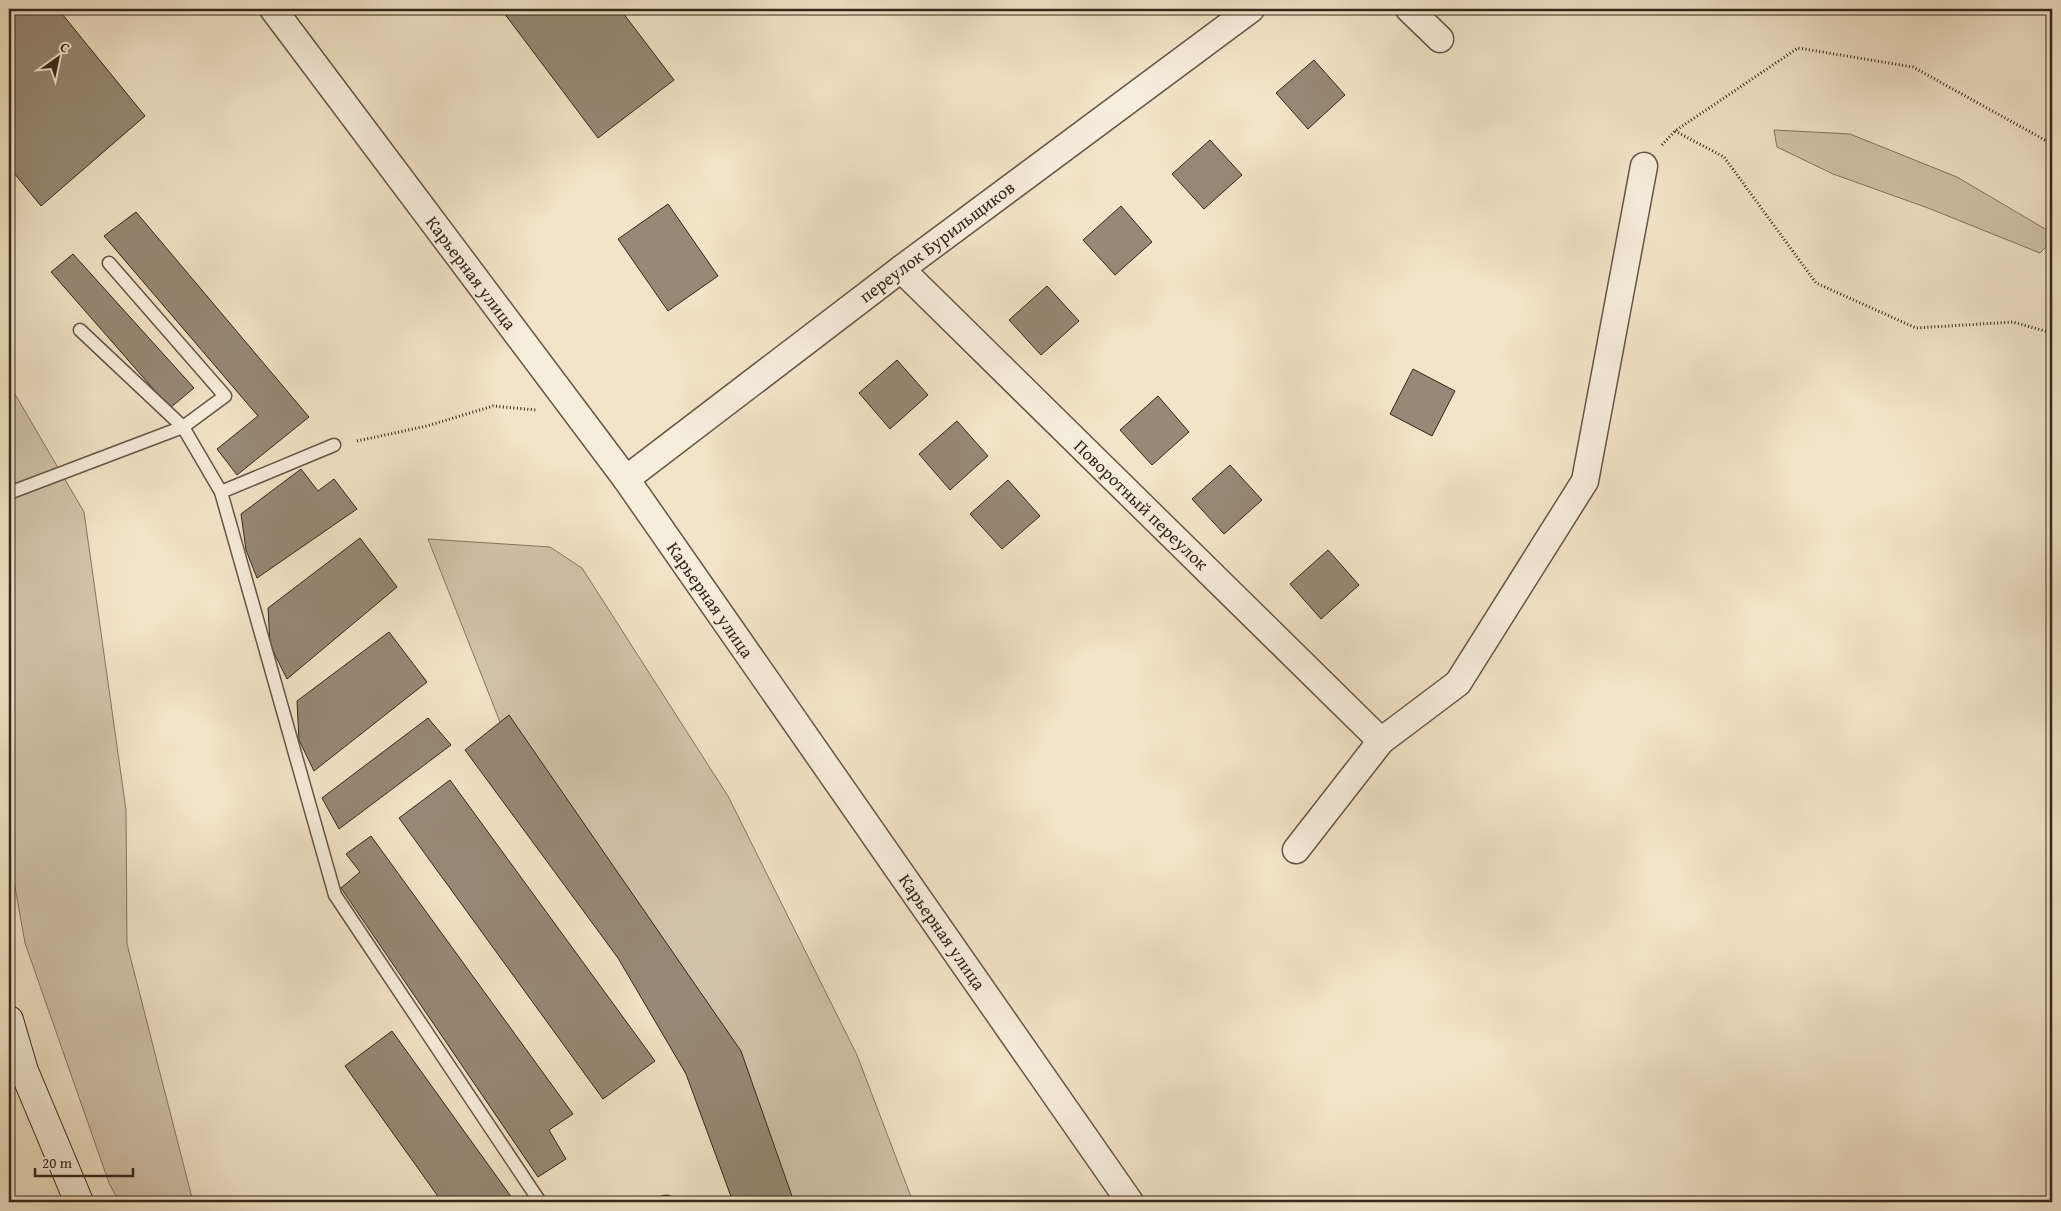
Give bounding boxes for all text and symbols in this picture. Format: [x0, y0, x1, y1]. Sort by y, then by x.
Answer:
north arrow [32, 32, 82, 82]
text: С [56, 37, 74, 58]
street label: переулок Бурильщиков [853, 174, 1020, 309]
street label: Карьерная улица [419, 210, 524, 336]
street label: Поворотный переулок [1068, 433, 1215, 577]
street label: Карьерная улица [660, 536, 761, 664]
street label: Карьерная улица [892, 868, 993, 996]
scale bar [35, 1146, 132, 1178]
text: 20 m [42, 1152, 73, 1173]

